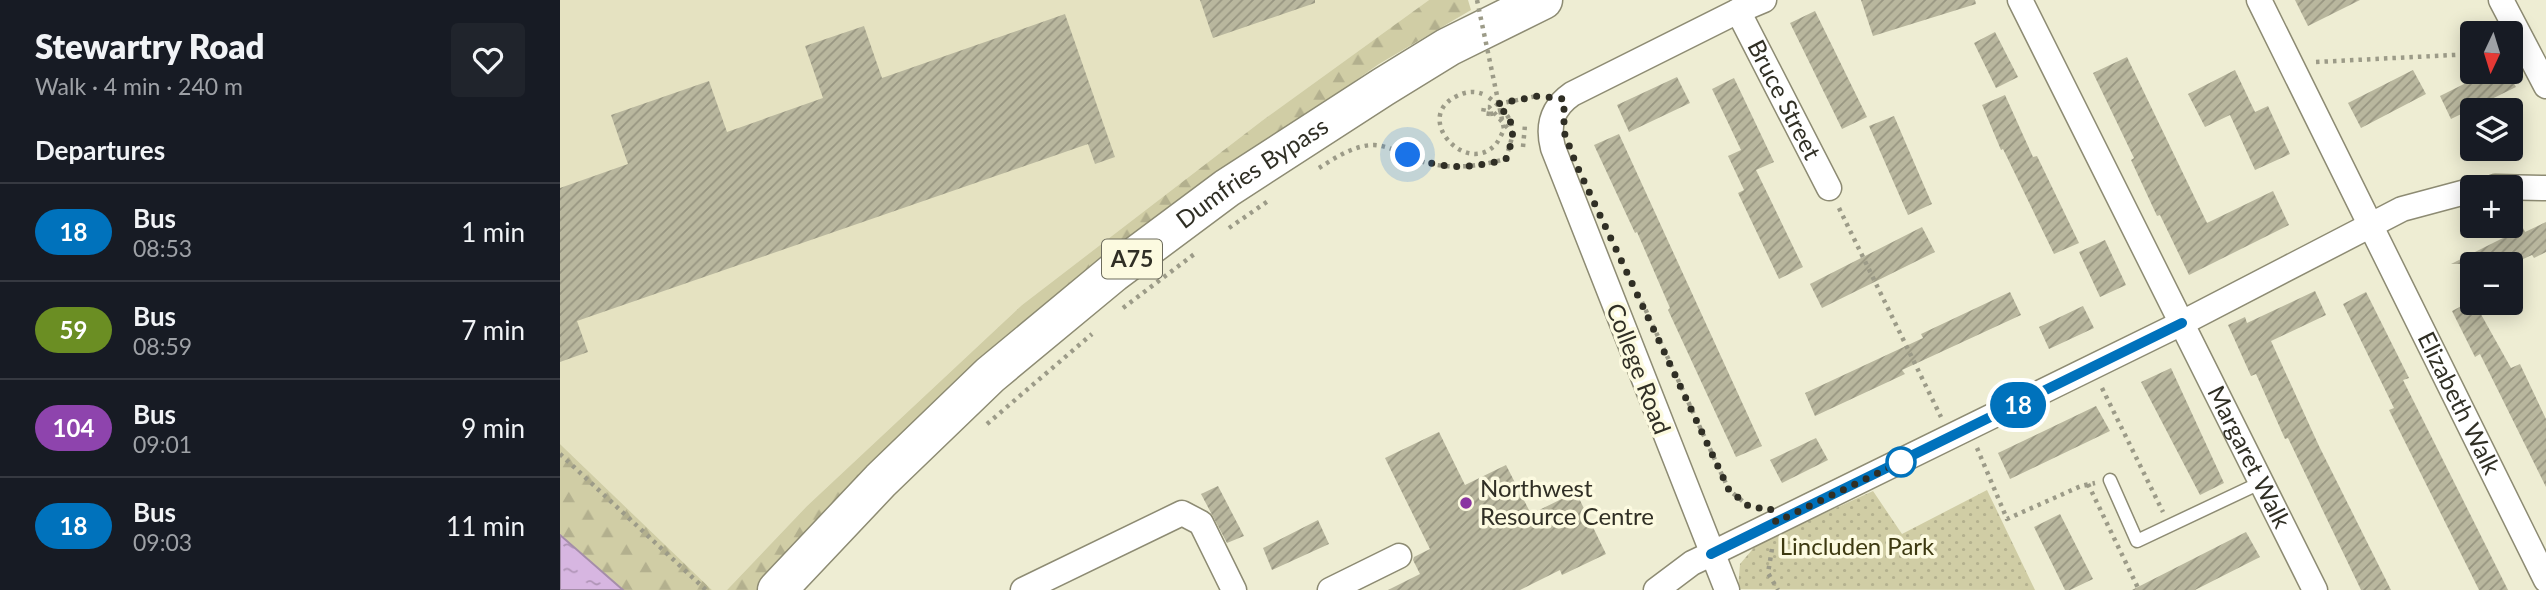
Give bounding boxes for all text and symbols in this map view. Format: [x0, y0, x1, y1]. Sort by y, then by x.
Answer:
north arrow [2460, 21, 2524, 84]
map controls [2460, 21, 2523, 315]
button: heart [451, 23, 525, 97]
text: Stewartry Road [35, 26, 265, 66]
street label: Bruce Street [1742, 34, 1828, 164]
text: Walk · 4 min · 240 m [35, 72, 243, 100]
button: layers [2460, 98, 2523, 161]
street label: Dumfries Bypass [1170, 111, 1333, 234]
text: Departures [35, 134, 165, 166]
your location [1390, 137, 1425, 172]
button: + [2460, 175, 2523, 238]
text: Bus [133, 202, 176, 234]
text: 1 min [461, 216, 525, 248]
text: 18 [60, 217, 87, 246]
text: 08:53 [133, 234, 192, 262]
road number: A75 [1102, 240, 1162, 278]
button: − [2460, 252, 2523, 315]
street label: College Road [1601, 299, 1678, 438]
text: Bus [133, 300, 176, 332]
text: 7 min [461, 314, 525, 346]
text: 59 [60, 315, 87, 344]
street label: Elizabeth Walk [2413, 327, 2508, 479]
text: 08:59 [133, 332, 192, 360]
street label: Margaret Walk [2202, 380, 2298, 533]
line badge: 18 [1986, 382, 2050, 428]
text: 18 [2004, 390, 2032, 419]
text: Bus [133, 398, 176, 430]
text: 9 min [461, 412, 525, 444]
text: 104 [53, 413, 94, 442]
text: 09:01 [133, 430, 192, 458]
unlabelled marker [1886, 447, 1916, 477]
place label: Northwest Resource Centre [1480, 473, 1654, 530]
marker: Northwest Resource Centre [1458, 495, 1474, 511]
text: Bus [133, 496, 176, 528]
text: 11 min [446, 510, 525, 542]
text: 18 [60, 511, 87, 540]
text: 09:03 [133, 528, 192, 556]
park label: Lincluden Park [1780, 531, 1935, 560]

